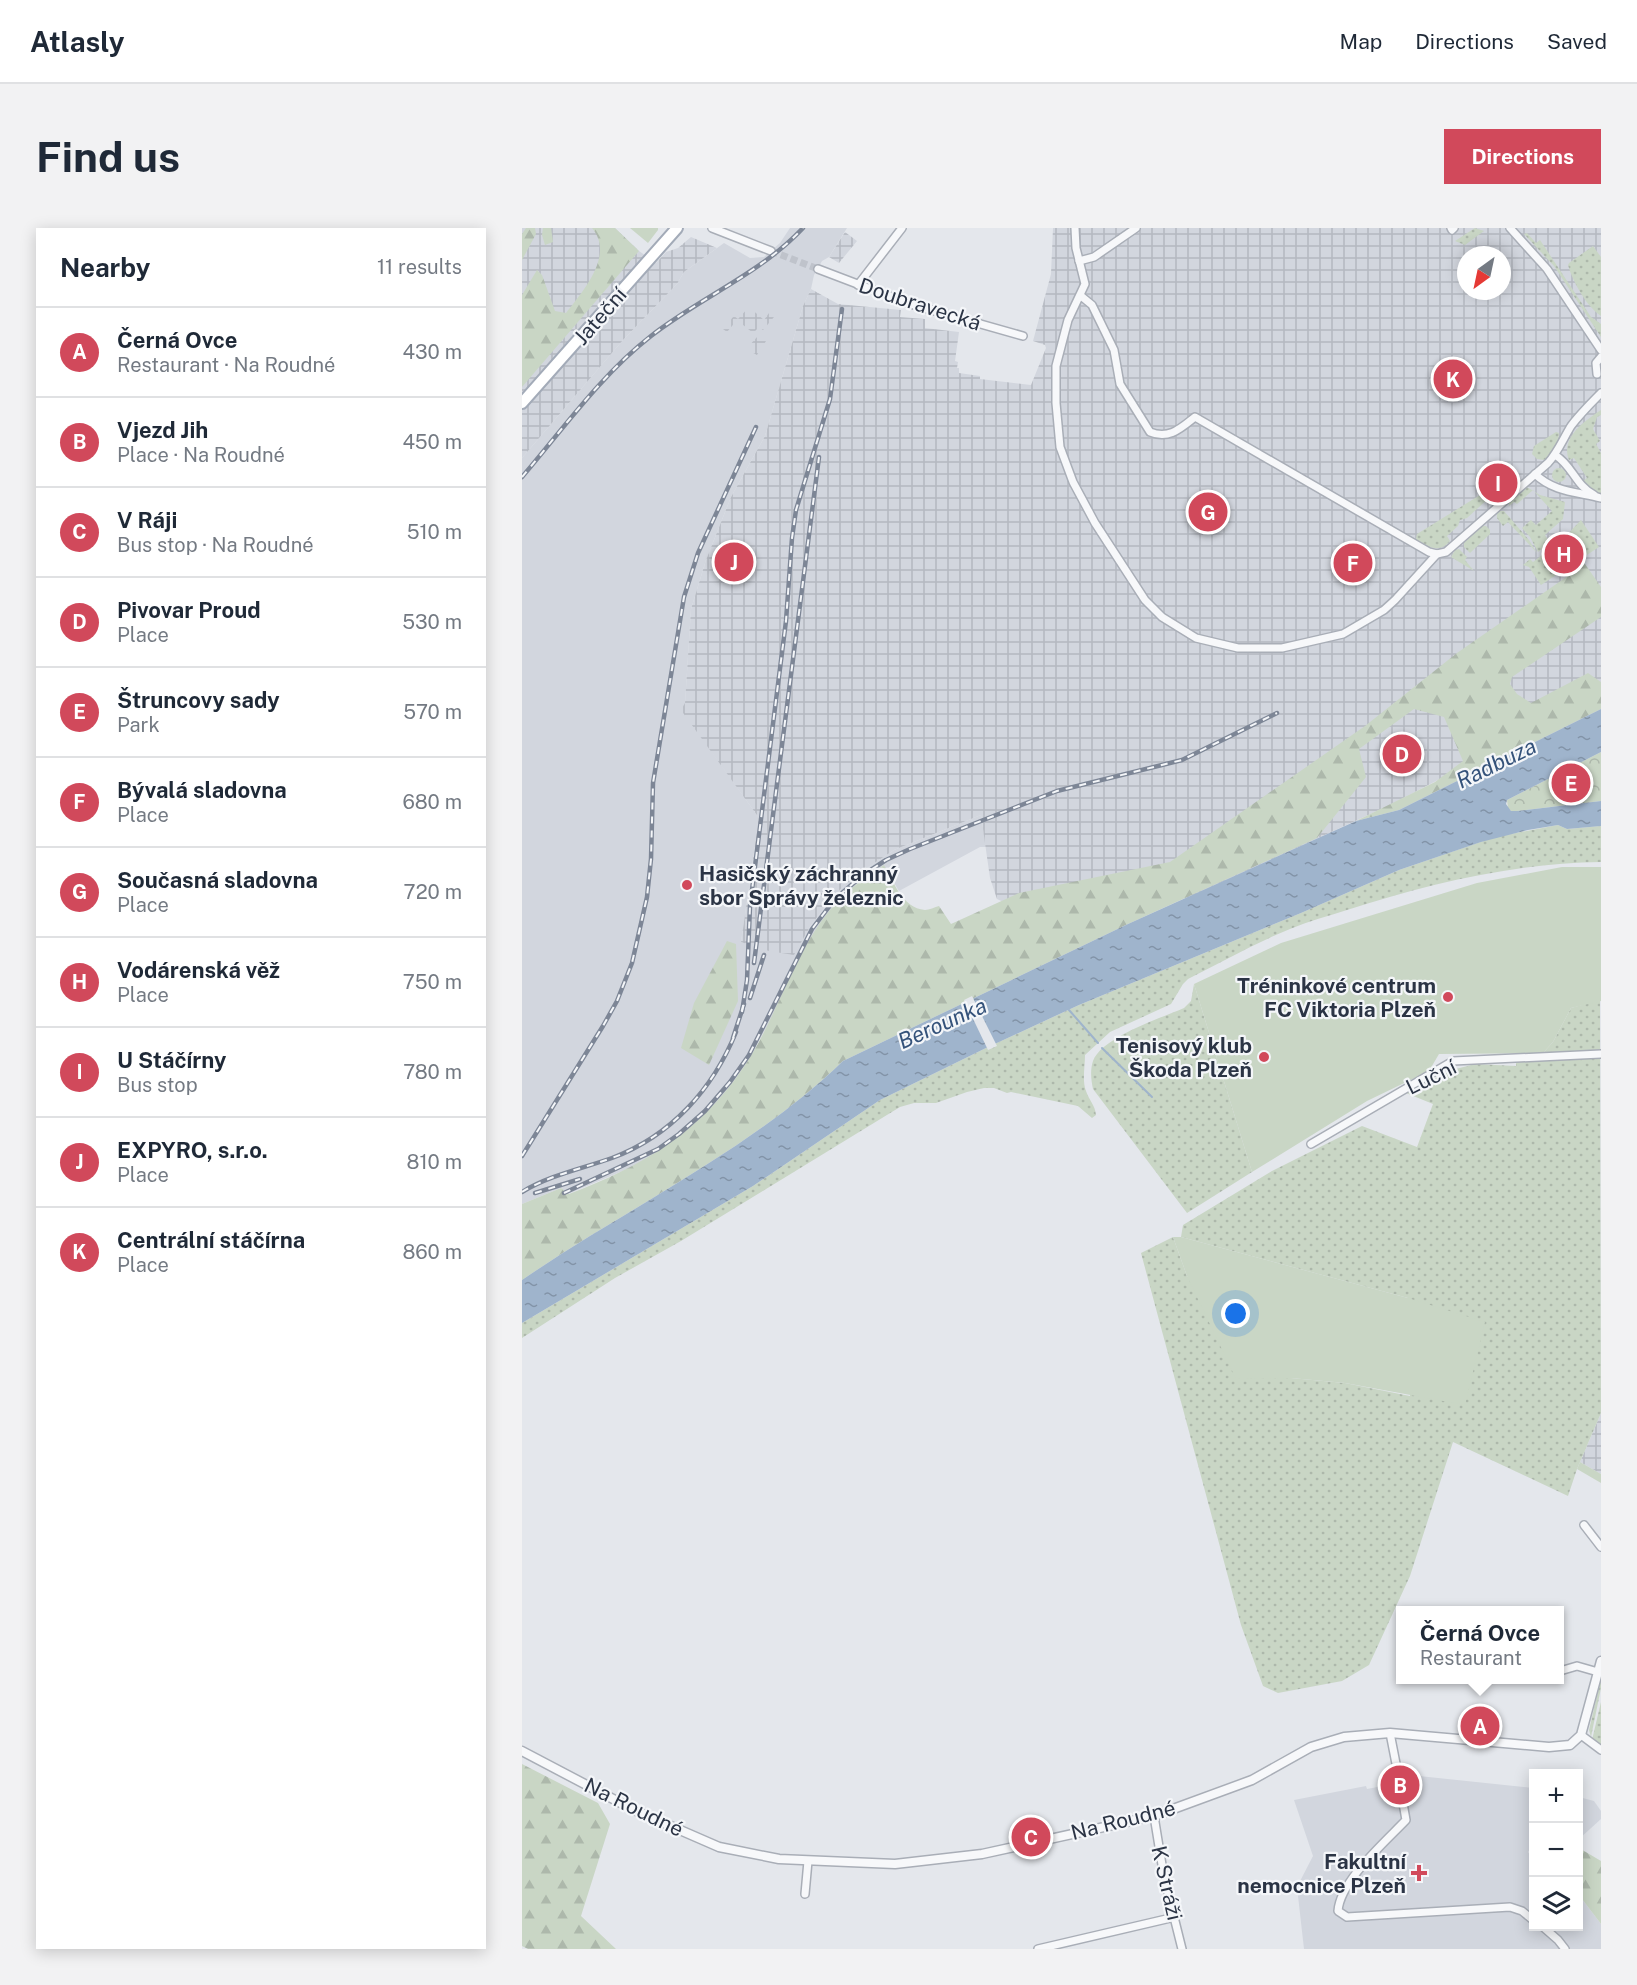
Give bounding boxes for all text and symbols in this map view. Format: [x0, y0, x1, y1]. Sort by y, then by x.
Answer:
text: Atlasly [30, 25, 124, 58]
text: Map [1340, 29, 1382, 54]
text: Directions [1415, 29, 1514, 54]
text: Saved [1547, 29, 1607, 54]
button: Directions [1444, 129, 1601, 184]
text: Find us [36, 132, 180, 181]
north arrow [1457, 246, 1511, 300]
text: Nearby [60, 252, 150, 283]
text: 11 results [377, 255, 462, 279]
street label: Doubravecká [856, 272, 984, 336]
street label: Jateční [568, 282, 632, 350]
text: Černá Ovce [117, 327, 238, 353]
text: A [72, 340, 87, 364]
text: 430 m [403, 340, 462, 364]
text: Restaurant · Na Roudné [117, 353, 335, 377]
pin: K [1434, 356, 1472, 402]
text: Vjezd Jih [117, 417, 208, 443]
text: B [73, 430, 86, 454]
text: 450 m [402, 430, 462, 454]
text: Place · Na Roudné [117, 443, 285, 467]
pin: I [1478, 460, 1518, 506]
pin: G [1188, 490, 1228, 534]
text: V Ráji [117, 507, 177, 533]
text: C [72, 520, 87, 544]
text: 510 m [407, 520, 462, 544]
pin: H [1544, 532, 1584, 576]
text: Bus stop · Na Roudné [117, 533, 314, 557]
pin: J [714, 540, 754, 584]
pin: F [1334, 540, 1372, 586]
text: Pivovar Proud [117, 597, 261, 623]
text: D [72, 610, 87, 634]
text: 530 m [402, 610, 462, 634]
text: Place [117, 623, 169, 647]
text: Štruncovy sady [117, 687, 280, 713]
text: E [73, 700, 86, 724]
text: 570 m [403, 700, 462, 724]
text: Park [117, 713, 160, 737]
pin: D [1382, 732, 1422, 776]
water label: Radbuza [1452, 733, 1540, 793]
pin: E [1552, 760, 1590, 806]
text: Bývalá sladovna [117, 777, 287, 803]
text: F [73, 790, 86, 814]
text: 680 m [402, 790, 462, 814]
text: Place [117, 803, 169, 827]
place label: Hasičský záchranný sbor Správy železnic [699, 861, 904, 910]
text: Současná sladovna [117, 867, 318, 893]
marker: Hasičský záchranný sbor Správy železnic [680, 878, 694, 892]
text: G [72, 880, 87, 904]
text: 720 m [404, 880, 462, 904]
text: Place [117, 893, 169, 917]
text: Vodárenská věž [117, 957, 280, 983]
text: H [72, 970, 87, 994]
text: 750 m [403, 970, 462, 994]
place label: Tréninkové centrum FC Viktoria Plzeň [1237, 973, 1436, 1022]
text: Place [117, 983, 169, 1007]
marker: Tréninkové centrum FC Viktoria Plzeň [1441, 990, 1455, 1004]
water label: Berounka [894, 992, 990, 1054]
place label: Tenisový klub Škoda Plzeň [1116, 1033, 1252, 1082]
text: U Stáčírny [117, 1047, 226, 1073]
marker: Tenisový klub Škoda Plzeň [1257, 1050, 1271, 1064]
street label: Luční [1402, 1054, 1461, 1100]
text: I [76, 1060, 83, 1084]
text: 780 m [403, 1060, 462, 1084]
text: Bus stop [117, 1073, 198, 1097]
text: EXPYRO, s.r.o. [117, 1137, 268, 1163]
text: J [75, 1150, 84, 1174]
text: 810 m [407, 1150, 462, 1174]
text: Place [117, 1163, 169, 1187]
text: Centrální stáčírna [117, 1227, 305, 1253]
text: K [72, 1240, 87, 1264]
text: 860 m [402, 1240, 462, 1264]
text: Place [117, 1253, 169, 1277]
your location [1221, 1299, 1250, 1328]
popup [1396, 1606, 1564, 1684]
text: Černá Ovce [1420, 1620, 1540, 1646]
text: Restaurant [1420, 1646, 1522, 1670]
pin: A [1460, 1704, 1500, 1748]
pin: B [1380, 1762, 1420, 1808]
map controls [1529, 1769, 1583, 1931]
button: + [1529, 1769, 1583, 1823]
street label: Na Roudné [580, 1772, 688, 1842]
street label: Na Roudné [1068, 1795, 1178, 1845]
pin: C [1012, 1814, 1050, 1860]
button: − [1529, 1823, 1583, 1877]
street label: K Stráži [1146, 1843, 1188, 1923]
place label: Fakultní nemocnice Plzeň [1237, 1849, 1407, 1898]
marker: Fakultní nemocnice Plzeň [1410, 1864, 1428, 1882]
button: layers [1529, 1877, 1583, 1931]

